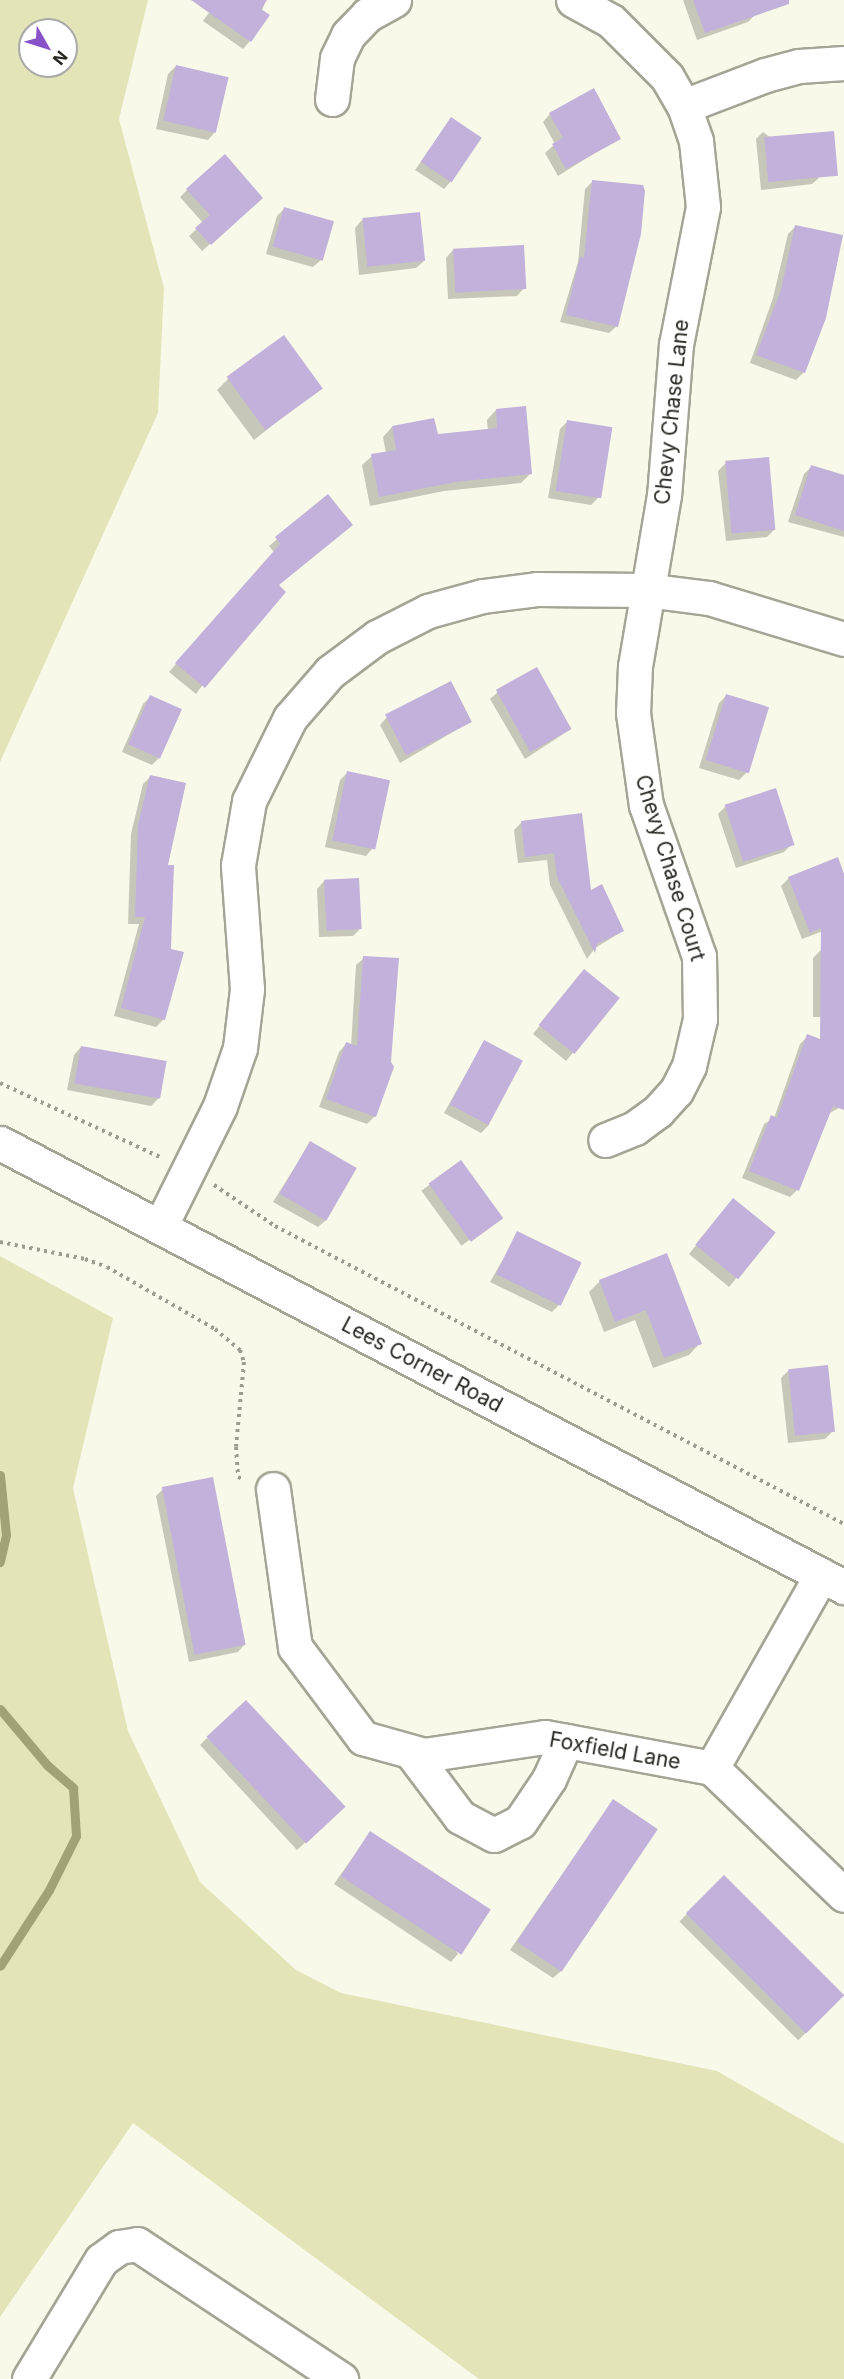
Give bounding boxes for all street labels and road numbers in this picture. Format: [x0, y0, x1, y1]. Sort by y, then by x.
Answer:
street label: Chevy Chase Lane [650, 318, 694, 506]
street label: Chevy Chase Court [630, 772, 710, 964]
street label: Lees Corner Road [337, 1312, 507, 1418]
street label: Foxfield Lane [547, 1727, 683, 1775]

